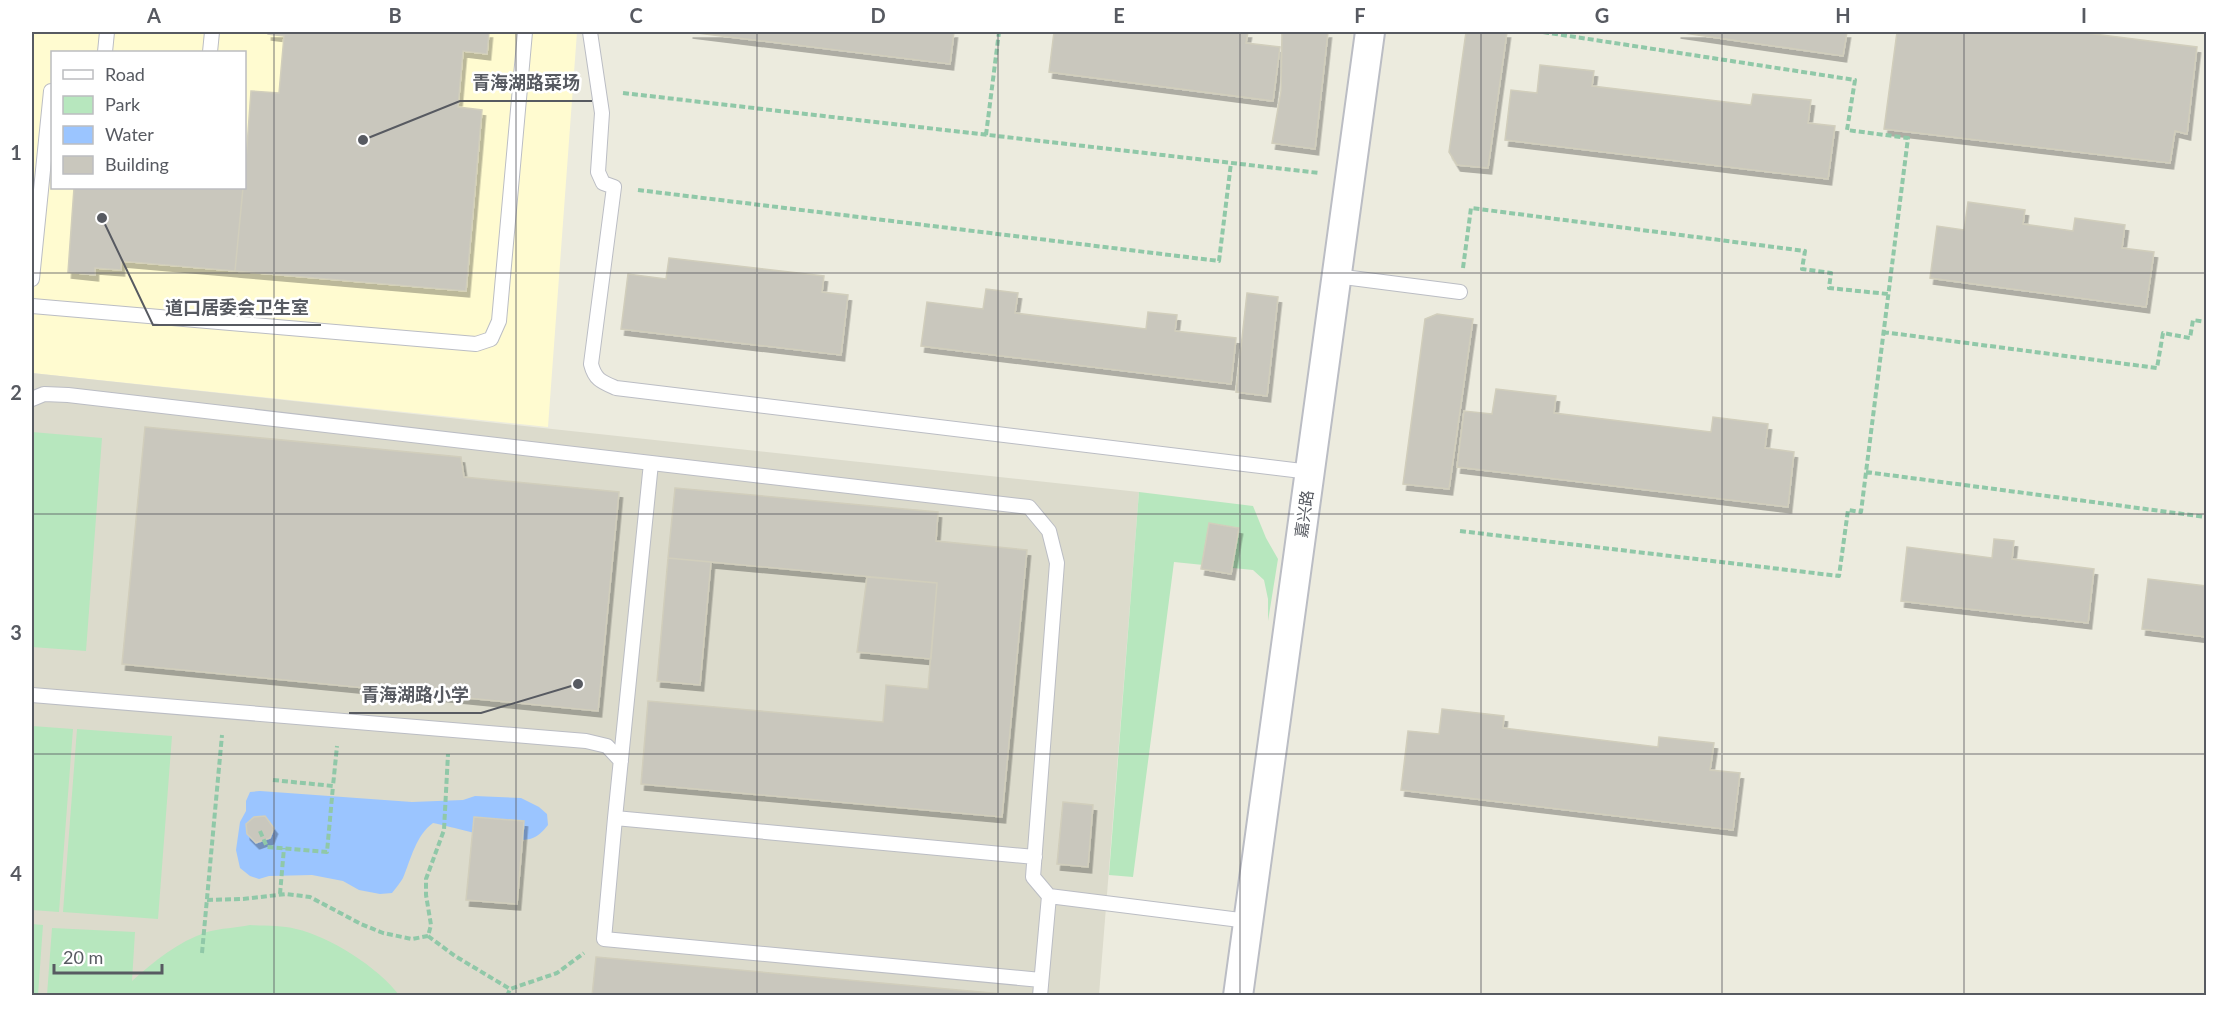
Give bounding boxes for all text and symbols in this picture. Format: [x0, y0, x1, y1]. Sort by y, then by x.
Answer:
text: A [146, 3, 161, 27]
text: B [388, 3, 402, 27]
text: C [629, 3, 643, 27]
text: D [870, 3, 886, 27]
text: E [1113, 3, 1125, 27]
text: F [1354, 3, 1366, 27]
text: G [1595, 3, 1609, 27]
text: H [1835, 3, 1851, 27]
text: I [2081, 3, 2087, 27]
legend [51, 51, 246, 189]
text: Road [105, 63, 145, 85]
callout: 青海湖路菜场 [460, 65, 592, 101]
text: 青海湖路菜场 [472, 71, 580, 93]
text: Park [105, 93, 141, 115]
text: Water [105, 123, 154, 145]
text: 1 [10, 140, 22, 164]
text: Building [105, 153, 169, 175]
callout: 道口居委会卫生室 [153, 289, 321, 325]
text: 道口居委会卫生室 [165, 296, 309, 318]
text: 2 [10, 380, 22, 404]
street label: 嘉兴路 [1291, 489, 1316, 539]
text: 3 [10, 620, 22, 644]
callout: 青海湖路小学 [349, 677, 481, 713]
text: 青海湖路小学 [361, 683, 469, 705]
text: 4 [10, 861, 22, 885]
scale bar [54, 937, 162, 975]
text: 20 m [63, 946, 103, 968]

